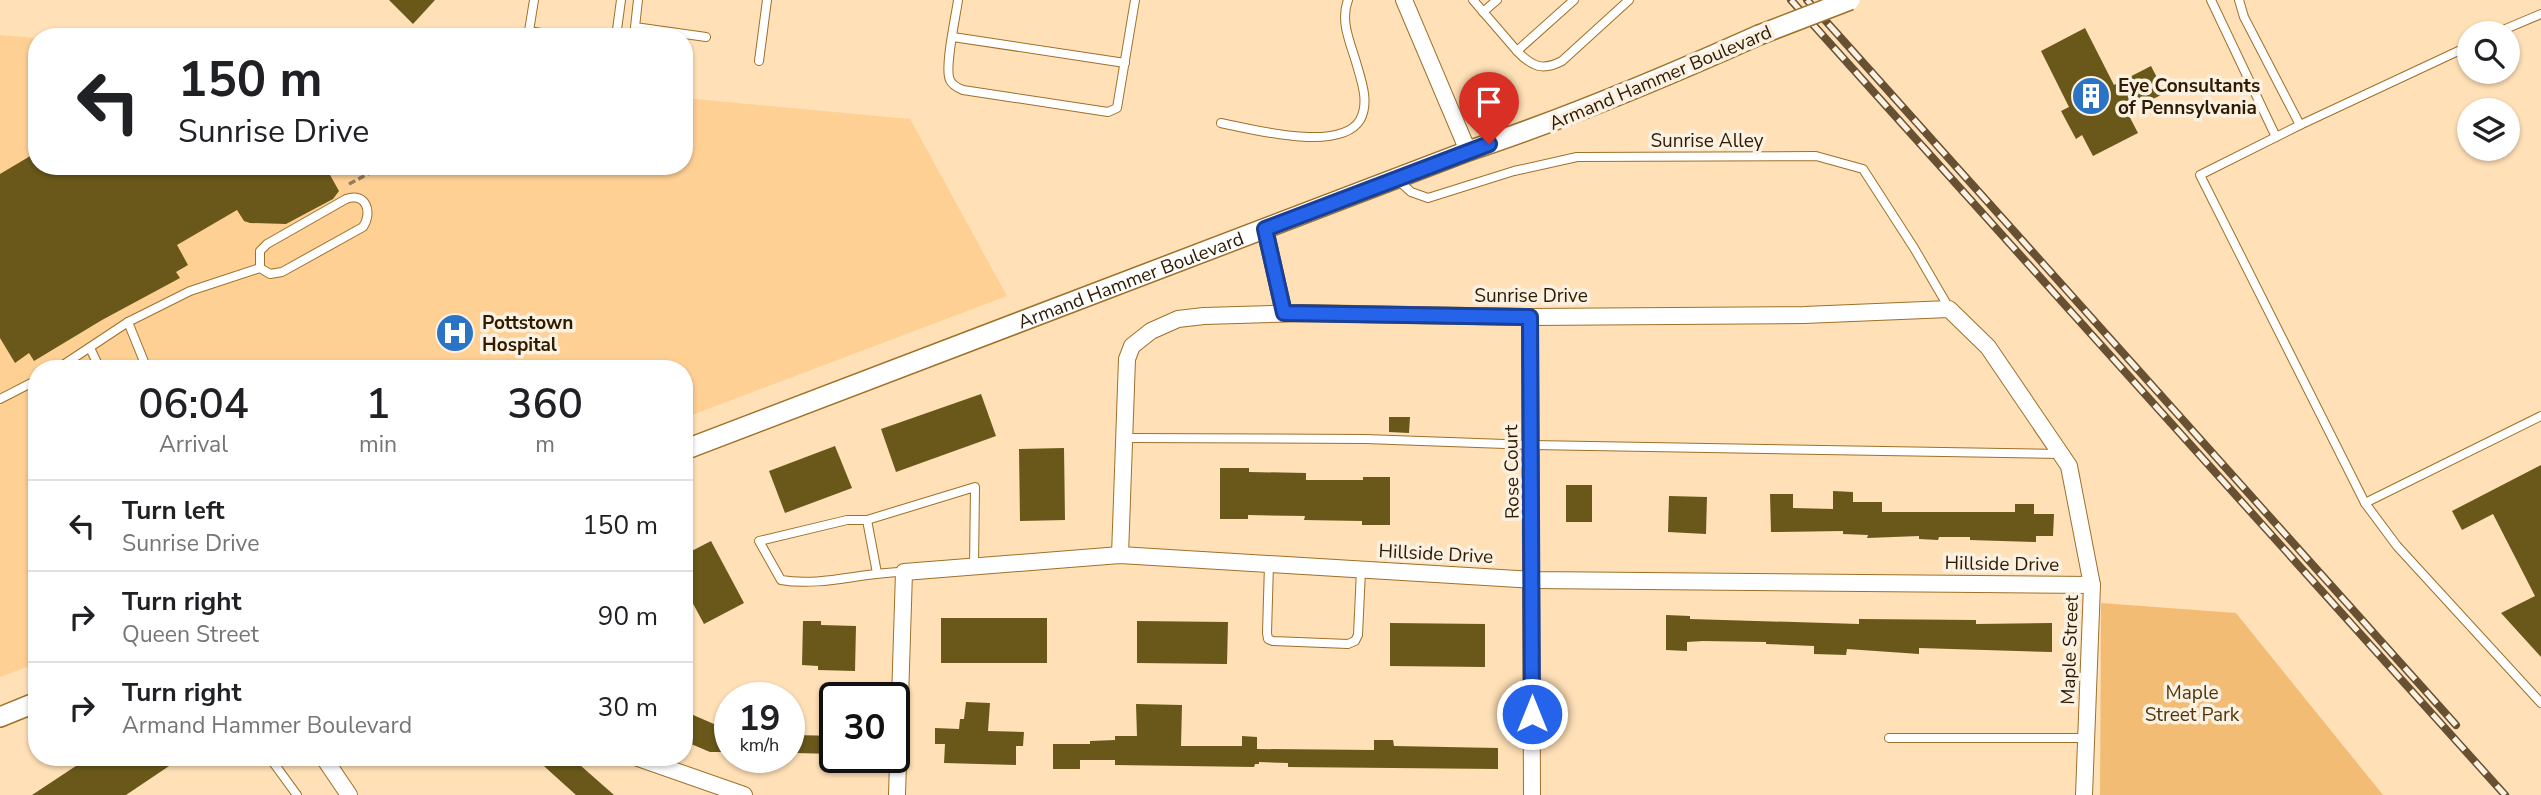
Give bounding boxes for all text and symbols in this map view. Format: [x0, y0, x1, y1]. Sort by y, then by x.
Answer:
street label: Armand Hammer Boulevard [1545, 19, 1776, 137]
map controls [2457, 21, 2520, 161]
button: search [2457, 21, 2520, 84]
text: 150 m [178, 46, 322, 113]
icon: left [63, 56, 154, 147]
pin [1459, 72, 1519, 144]
place label: Eye Consultants of Pennsylvania [2118, 73, 2260, 121]
building icon: Eye Consultants of Pennsylvania [2070, 75, 2112, 117]
icon: arrive [1470, 83, 1508, 121]
button: layers [2457, 98, 2520, 161]
text: Sunrise Drive [178, 110, 369, 153]
street label: Sunrise Alley [1650, 128, 1764, 154]
street label: Armand Hammer Boulevard [1014, 226, 1248, 335]
street label: Sunrise Drive [1474, 283, 1588, 309]
place label: Pottstown Hospital [482, 310, 573, 358]
hospital icon: Pottstown Hospital [434, 312, 476, 354]
text: 06:04 [138, 376, 249, 433]
text: 1 [365, 376, 391, 433]
text: 360 [507, 376, 583, 433]
street label: Rose Court [1498, 424, 1526, 519]
text: Arrival [159, 429, 228, 460]
text: min [359, 429, 397, 460]
text: m [535, 429, 555, 460]
text: Turn left [122, 493, 225, 528]
icon: left [63, 507, 101, 545]
text: 150 m [582, 508, 658, 543]
text: Sunrise Drive [122, 528, 259, 559]
street label: Hillside Drive [1378, 538, 1494, 570]
street label: Hillside Drive [1944, 550, 2060, 578]
text: Turn right [122, 584, 241, 619]
street label: Maple Street [2055, 594, 2085, 705]
icon: right [63, 598, 101, 636]
text: 90 m [598, 599, 658, 634]
text: Queen Street [122, 619, 259, 650]
text: Turn right [122, 675, 241, 710]
position arrow [1495, 677, 1569, 751]
park label: Maple Street Park [2145, 680, 2240, 728]
speed limit sign: 30 [819, 682, 910, 773]
icon: right [63, 689, 101, 727]
text: 30 m [598, 690, 658, 725]
text: 19 [738, 695, 781, 742]
text: Armand Hammer Boulevard [122, 710, 412, 741]
text: km/h [740, 733, 779, 757]

